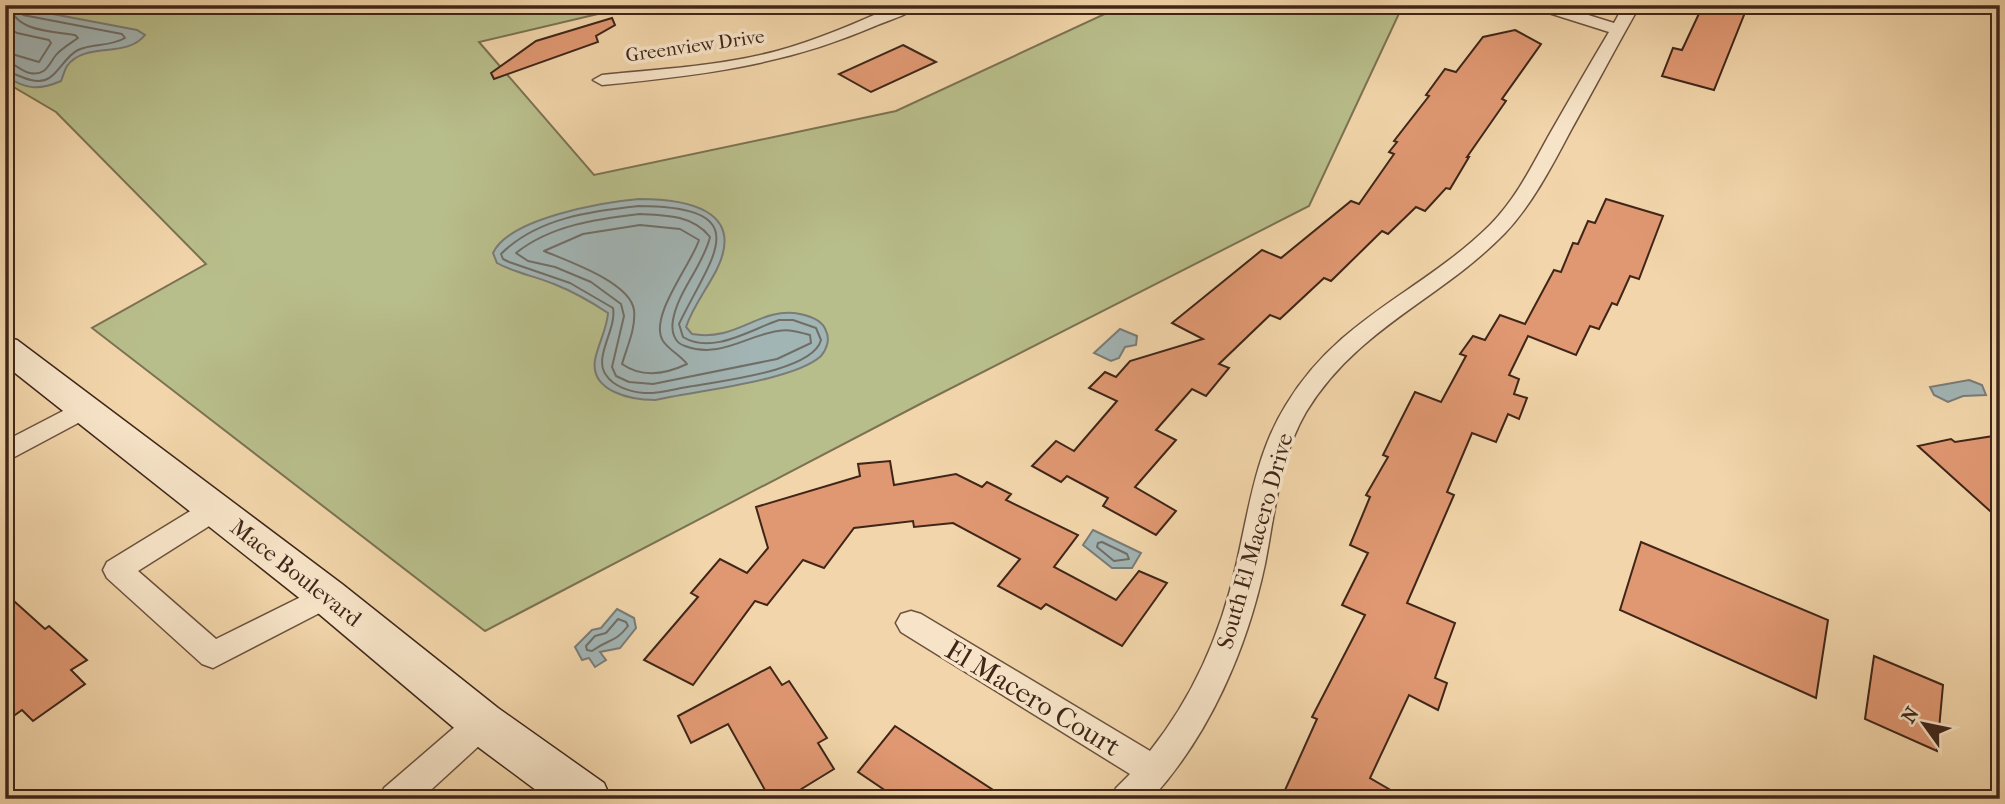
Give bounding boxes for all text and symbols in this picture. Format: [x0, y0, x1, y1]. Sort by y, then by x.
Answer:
street label: Greenview Drive [624, 25, 766, 67]
street label: South El Macero Drive [1211, 430, 1299, 652]
street label: Mace Boulevard [225, 513, 367, 633]
street label: El Macero Court [940, 633, 1126, 763]
north arrow [1890, 688, 1960, 758]
text: N [1897, 703, 1924, 727]

